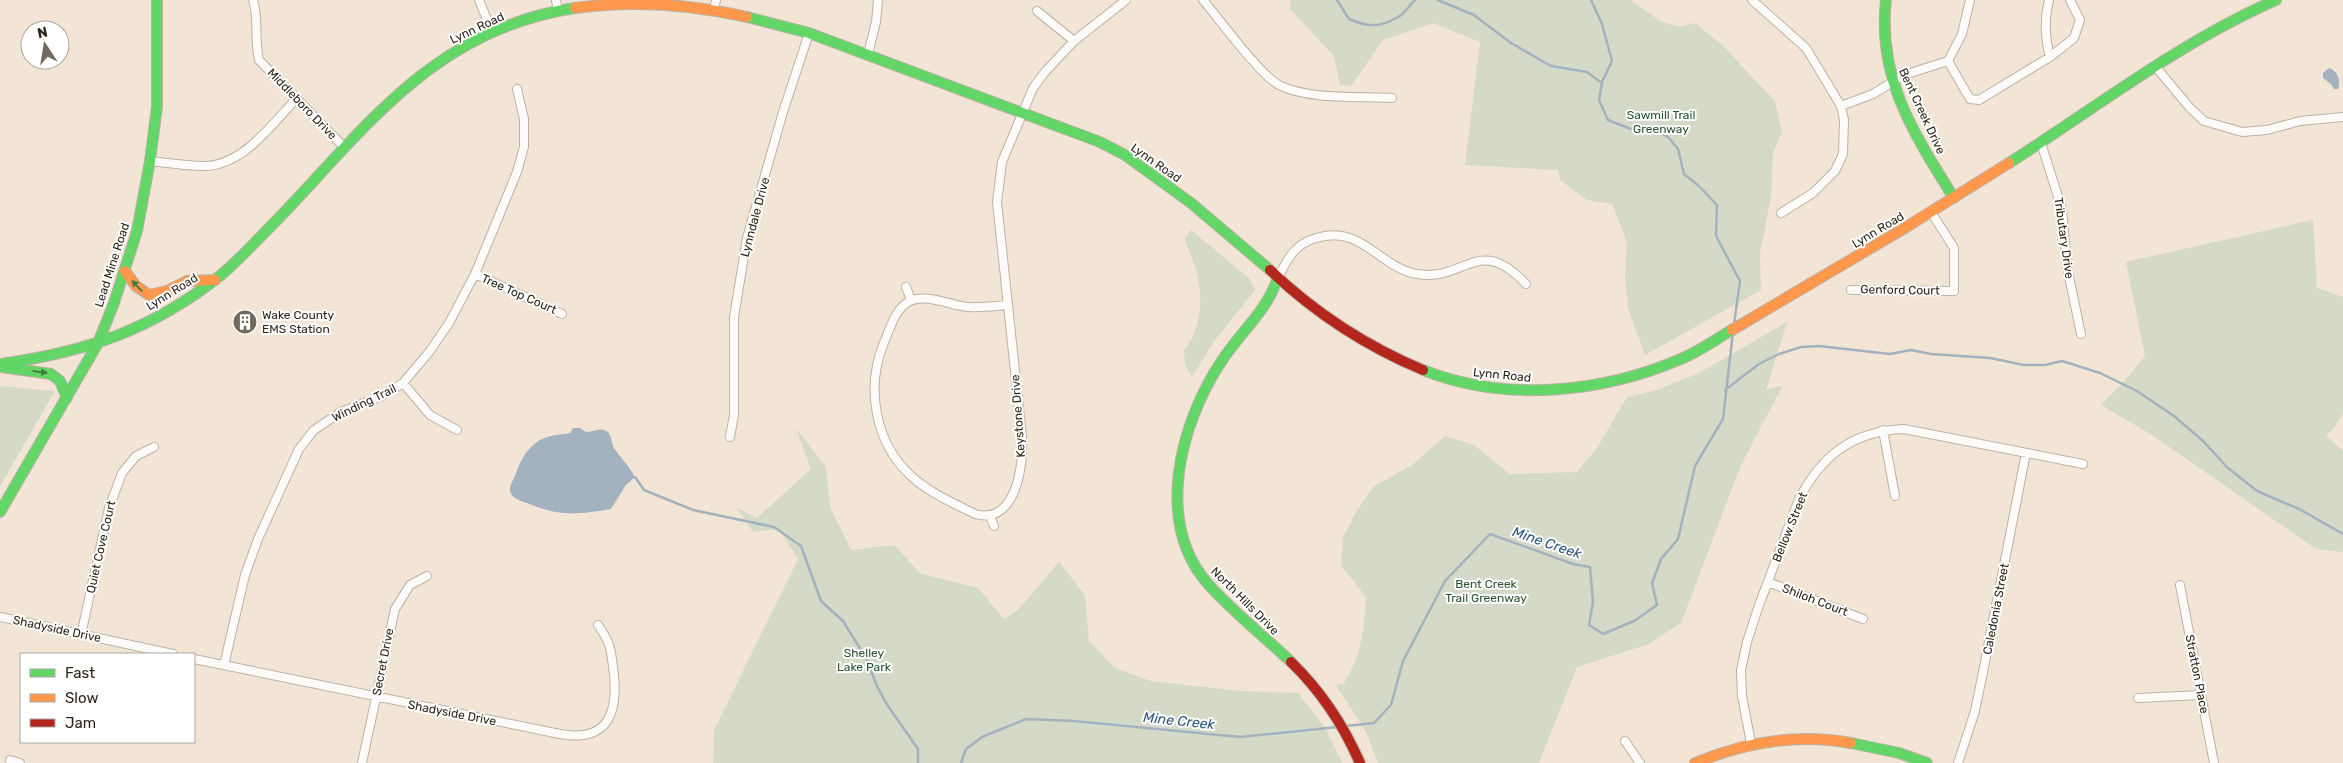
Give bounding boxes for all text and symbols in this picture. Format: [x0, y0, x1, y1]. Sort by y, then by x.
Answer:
street label: Lynn Road [448, 9, 506, 47]
north arrow [20, 20, 70, 70]
text: N [36, 23, 49, 42]
street label: Middleboro Drive [264, 65, 340, 143]
street label: Bent Creek Drive [1896, 66, 1948, 156]
park label: Sawmill Trail Greenway [1627, 108, 1695, 136]
street label: Lynn Road [1128, 141, 1184, 185]
street label: Lynndale Drive [738, 175, 772, 258]
street label: Tributary Drive [2051, 197, 2077, 280]
street label: Lynn Road [1849, 209, 1907, 251]
street label: Lead Mine Road [92, 221, 132, 309]
street label: Lynn Road [144, 271, 200, 313]
street label: Tree Top Court [479, 271, 559, 317]
one-way arrow [131, 280, 143, 292]
street label: Genford Court [1860, 282, 1940, 298]
place label: Wake County EMS Station [262, 308, 335, 336]
building icon: Wake County EMS Station [232, 309, 258, 335]
street label: Lynn Road [1472, 365, 1532, 385]
one-way arrow [33, 368, 49, 376]
street label: Keystone Drive [1008, 374, 1028, 458]
street label: Winding Trail [330, 381, 398, 425]
street label: Bellow Street [1770, 490, 1811, 564]
street label: Quiet Cove Court [84, 499, 119, 595]
water label: Mine Creek [1510, 523, 1584, 563]
street label: Caledonia Street [1980, 562, 2012, 656]
street label: North Hills Drive [1208, 564, 1282, 638]
park label: Bent Creek Trail Greenway [1445, 577, 1527, 605]
street label: Shiloh Court [1780, 581, 1850, 619]
street label: Shadyside Drive [12, 613, 103, 645]
street label: Secret Drive [370, 627, 396, 697]
street label: Stratton Place [2182, 633, 2212, 715]
park label: Shelley Lake Park [837, 646, 892, 674]
legend [20, 653, 195, 743]
text: Fast [65, 664, 95, 682]
text: Slow [65, 689, 98, 707]
street label: Shadyside Drive [407, 698, 498, 728]
water label: Mine Creek [1142, 709, 1216, 733]
text: Jam [65, 714, 96, 732]

